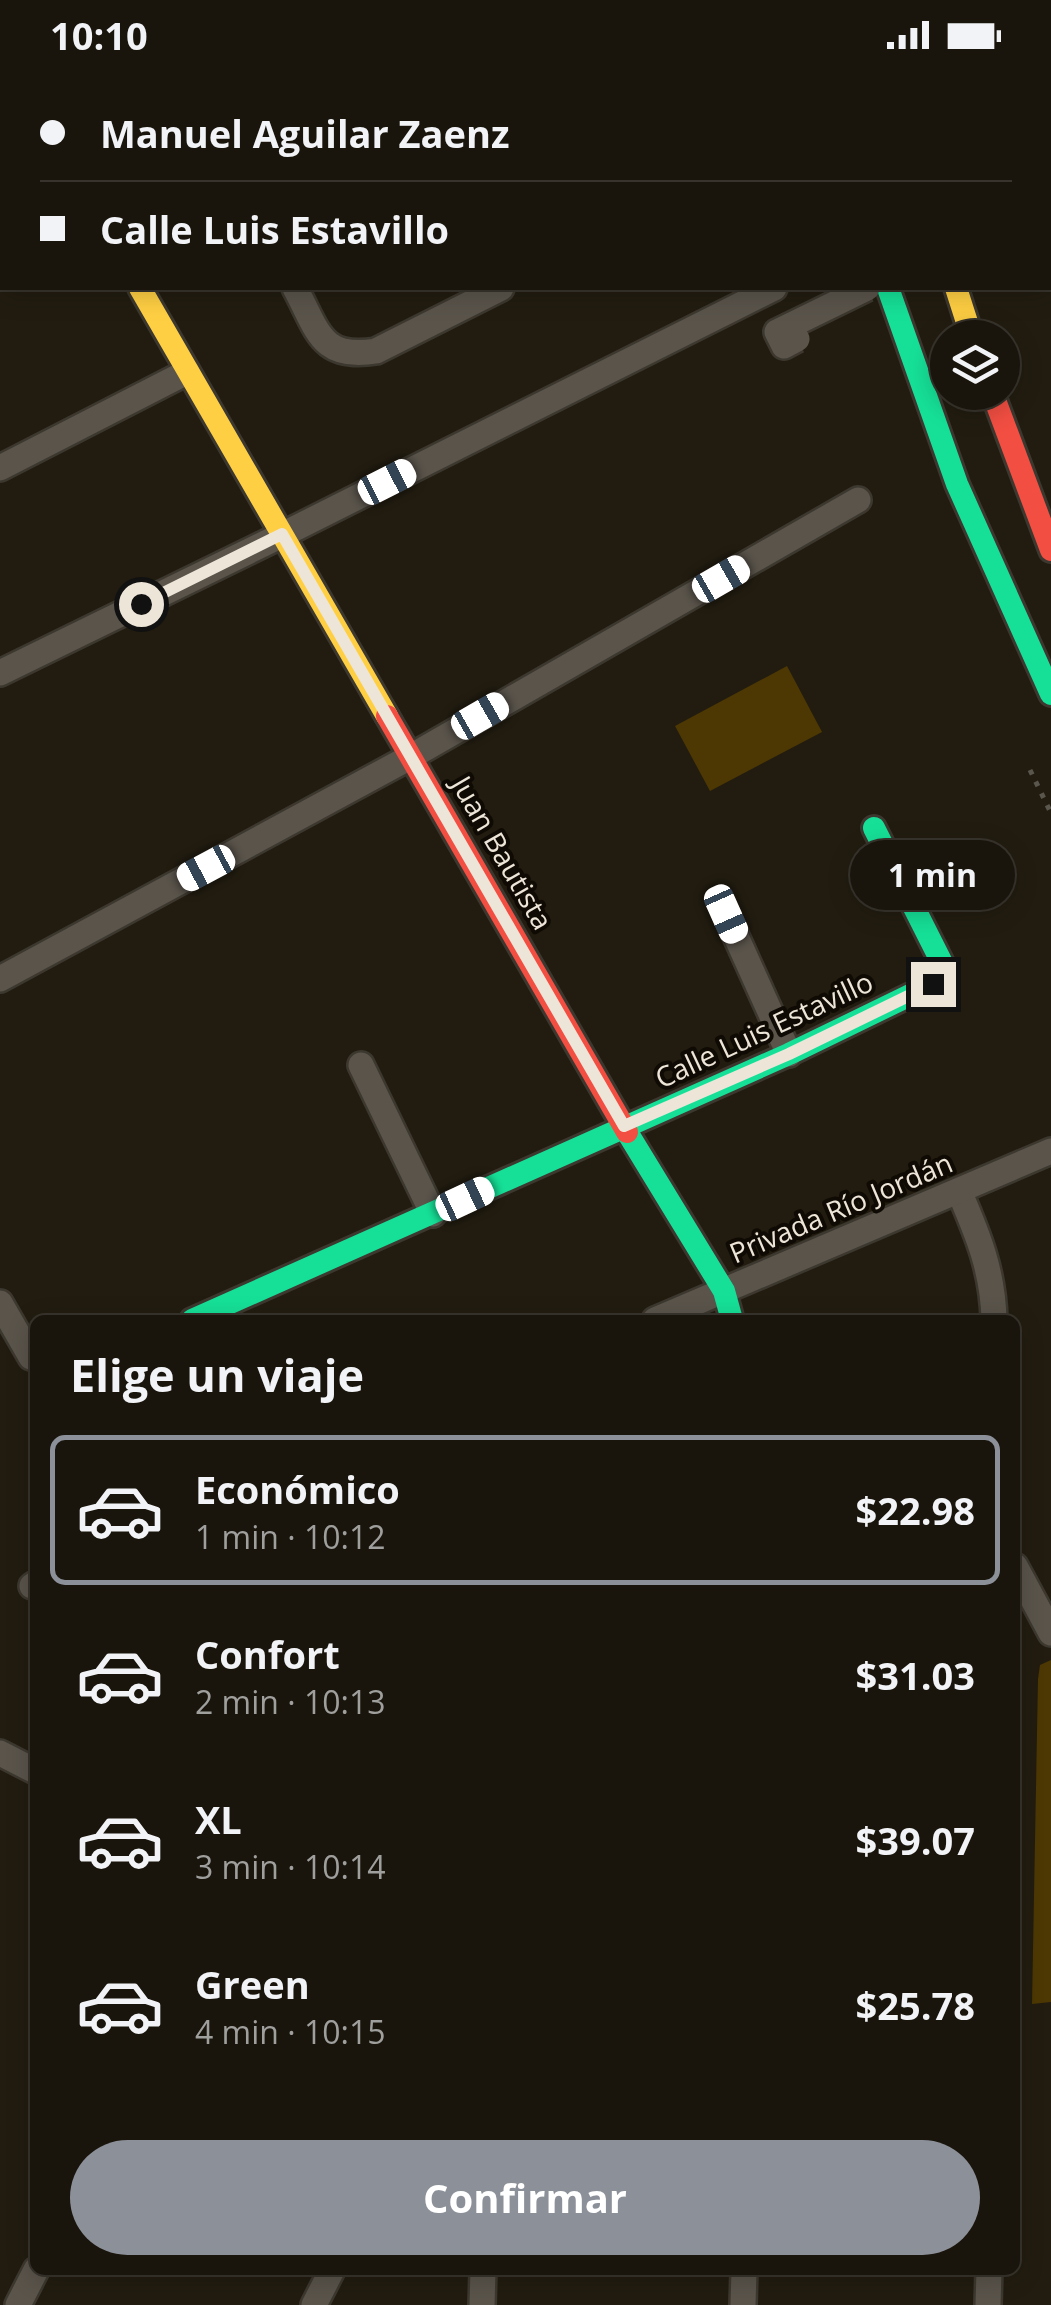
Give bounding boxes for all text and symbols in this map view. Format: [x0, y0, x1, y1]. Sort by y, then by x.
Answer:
text: 10:10 [50, 9, 148, 61]
text: Manuel Aguilar Zaenz [100, 107, 510, 159]
text: Calle Luis Estavillo [100, 203, 449, 255]
map controls [930, 320, 1020, 410]
button: layers [930, 320, 1020, 410]
car [353, 455, 421, 509]
car [688, 551, 754, 607]
route start [119, 582, 164, 627]
car [447, 688, 513, 744]
street label: Juan Bautista [442, 766, 562, 936]
callout: 1 min [850, 839, 1016, 909]
car [172, 841, 240, 895]
text: 1 min [888, 853, 977, 896]
car [700, 880, 752, 948]
street label: Calle Luis Estavillo [648, 962, 879, 1096]
route end [911, 962, 956, 1007]
street label: Privada Río Jordán [723, 1143, 958, 1271]
car [431, 1173, 499, 1225]
text: Elige un viaje [70, 1344, 364, 1405]
text: Económico [195, 1463, 400, 1515]
icon: car [75, 1465, 165, 1555]
text: $22.98 [856, 1484, 975, 1536]
text: 1 min · 10:12 [195, 1515, 386, 1558]
text: Confort [195, 1628, 340, 1680]
icon: car [75, 1630, 165, 1720]
text: $31.03 [856, 1649, 975, 1701]
text: 2 min · 10:13 [195, 1680, 386, 1723]
text: XL [195, 1793, 242, 1845]
icon: car [75, 1795, 165, 1885]
text: $39.07 [856, 1814, 975, 1866]
text: 3 min · 10:14 [195, 1845, 386, 1888]
text: Green [195, 1958, 310, 2010]
icon: car [75, 1960, 165, 2050]
text: $25.78 [856, 1979, 975, 2031]
text: 4 min · 10:15 [195, 2010, 386, 2053]
button: Confirmar [70, 2140, 980, 2255]

